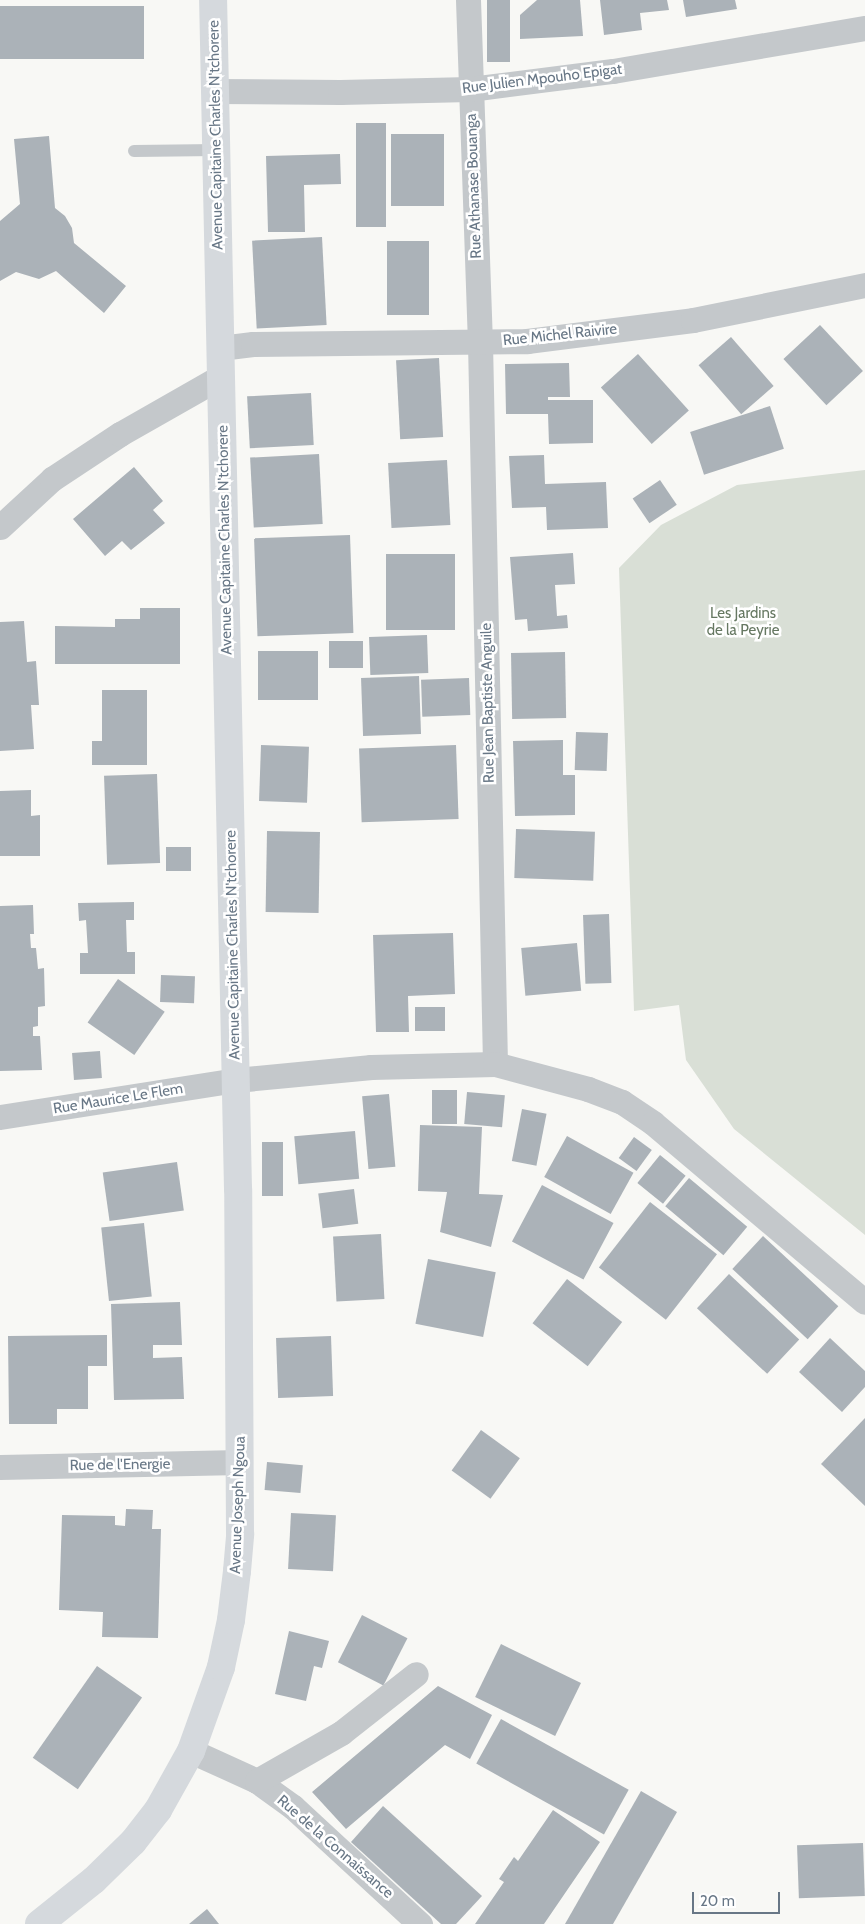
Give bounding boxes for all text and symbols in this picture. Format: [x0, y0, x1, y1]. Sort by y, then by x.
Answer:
street label: Avenue Capitaine Charles N'tchorere [205, 20, 227, 250]
street label: Rue Julien Mpouho Epigat [461, 60, 623, 98]
street label: Rue Athanase Bouanga [462, 113, 486, 259]
street label: Rue Michel Raivire [502, 320, 618, 350]
street label: Avenue Capitaine Charles N'tchorere [214, 425, 236, 655]
park label: Les Jardins de la Peyrie [707, 604, 779, 639]
street label: Rue Jean Baptiste Anguile [478, 623, 498, 783]
street label: Avenue Capitaine Charles N'tchorere [222, 830, 244, 1060]
street label: Rue Maurice Le Flem [52, 1080, 184, 1118]
street label: Avenue Joseph Ngoua [227, 1436, 249, 1574]
street label: Rue de l'Energie [70, 1455, 170, 1475]
street label: Rue de la Connaissance [273, 1792, 397, 1902]
scale bar [695, 1882, 782, 1914]
text: 20 m [700, 1892, 735, 1910]

